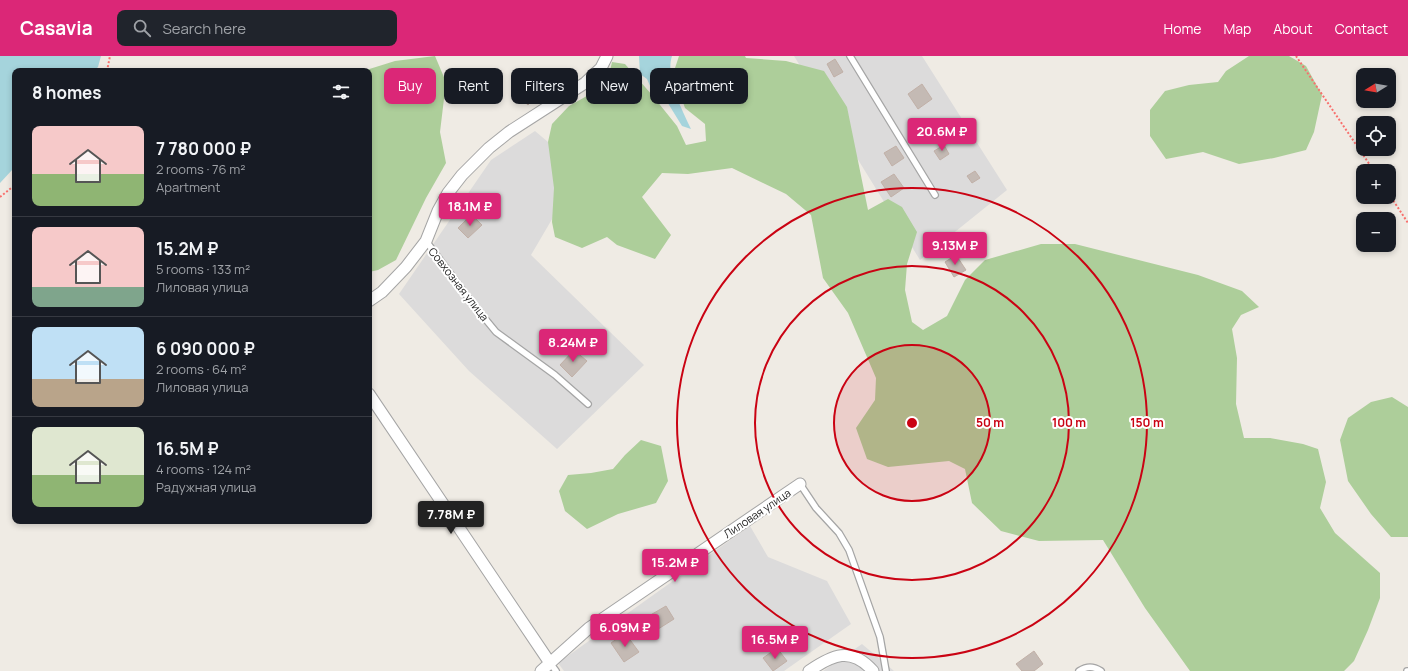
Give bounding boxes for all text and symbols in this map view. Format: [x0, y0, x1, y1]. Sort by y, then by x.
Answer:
search box [117, 10, 397, 46]
text: Casavia [20, 15, 93, 41]
icon: search [131, 17, 153, 39]
text: Search here [163, 18, 246, 39]
text: Home [1164, 19, 1201, 38]
text: Map [1223, 19, 1251, 38]
text: About [1273, 19, 1313, 38]
text: Contact [1335, 19, 1388, 38]
chip: Buy [384, 68, 436, 104]
chip: Rent [444, 68, 503, 104]
chip: Filters [511, 68, 578, 104]
chip: New [586, 68, 642, 104]
chip: Apartment [650, 68, 748, 104]
north arrow [1356, 68, 1396, 108]
map controls [1356, 68, 1396, 252]
text: 8 homes [32, 81, 102, 104]
icon: filters [330, 81, 352, 103]
button: locate [1356, 116, 1396, 156]
pin: 20.6M ₽ [905, 118, 979, 152]
text: 20.6M ₽ [917, 122, 967, 140]
text: 7 780 000 ₽ [156, 137, 251, 160]
icon: home [64, 142, 112, 190]
text: 2 rooms · 76 m² [156, 160, 245, 178]
button: + [1356, 164, 1396, 204]
text: Apartment [156, 178, 220, 196]
pin: 18.1M ₽ [433, 193, 507, 227]
text: 18.1M ₽ [448, 197, 492, 215]
button: − [1356, 212, 1396, 252]
pin: 9.13M ₽ [918, 232, 992, 266]
text: 9.13M ₽ [932, 236, 978, 254]
text: 15.2M ₽ [156, 237, 218, 260]
icon: home [64, 243, 112, 291]
street label: Совхозная улица [425, 244, 493, 324]
text: 5 rooms · 133 m² [156, 260, 250, 278]
text: Лиловая улица [156, 278, 248, 296]
pin: 8.24M ₽ [536, 329, 610, 363]
text: 8.24M ₽ [548, 333, 598, 351]
text: 6 090 000 ₽ [156, 337, 255, 360]
icon: home [64, 343, 112, 391]
text: 2 rooms · 64 m² [156, 360, 247, 378]
text: Лиловая улица [156, 378, 248, 396]
text: 50 m [976, 414, 1004, 431]
text: 100 m [1052, 414, 1086, 431]
text: 150 m [1130, 414, 1164, 431]
centre of rings [905, 416, 919, 430]
text: 16.5M ₽ [156, 437, 219, 460]
icon: home [64, 443, 112, 491]
text: 4 rooms · 124 m² [156, 460, 251, 478]
text: Радужная улица [156, 478, 256, 496]
street label: Лиловая улица [720, 485, 794, 541]
pin: 7.78M ₽ [414, 501, 488, 535]
text: 7.78M ₽ [427, 505, 475, 523]
pin: 15.2M ₽ [638, 549, 712, 583]
text: 15.2M ₽ [651, 553, 699, 571]
pin: 6.09M ₽ [588, 614, 662, 648]
text: 6.09M ₽ [599, 618, 651, 636]
pin: 16.5M ₽ [738, 626, 812, 660]
text: 16.5M ₽ [751, 630, 799, 648]

